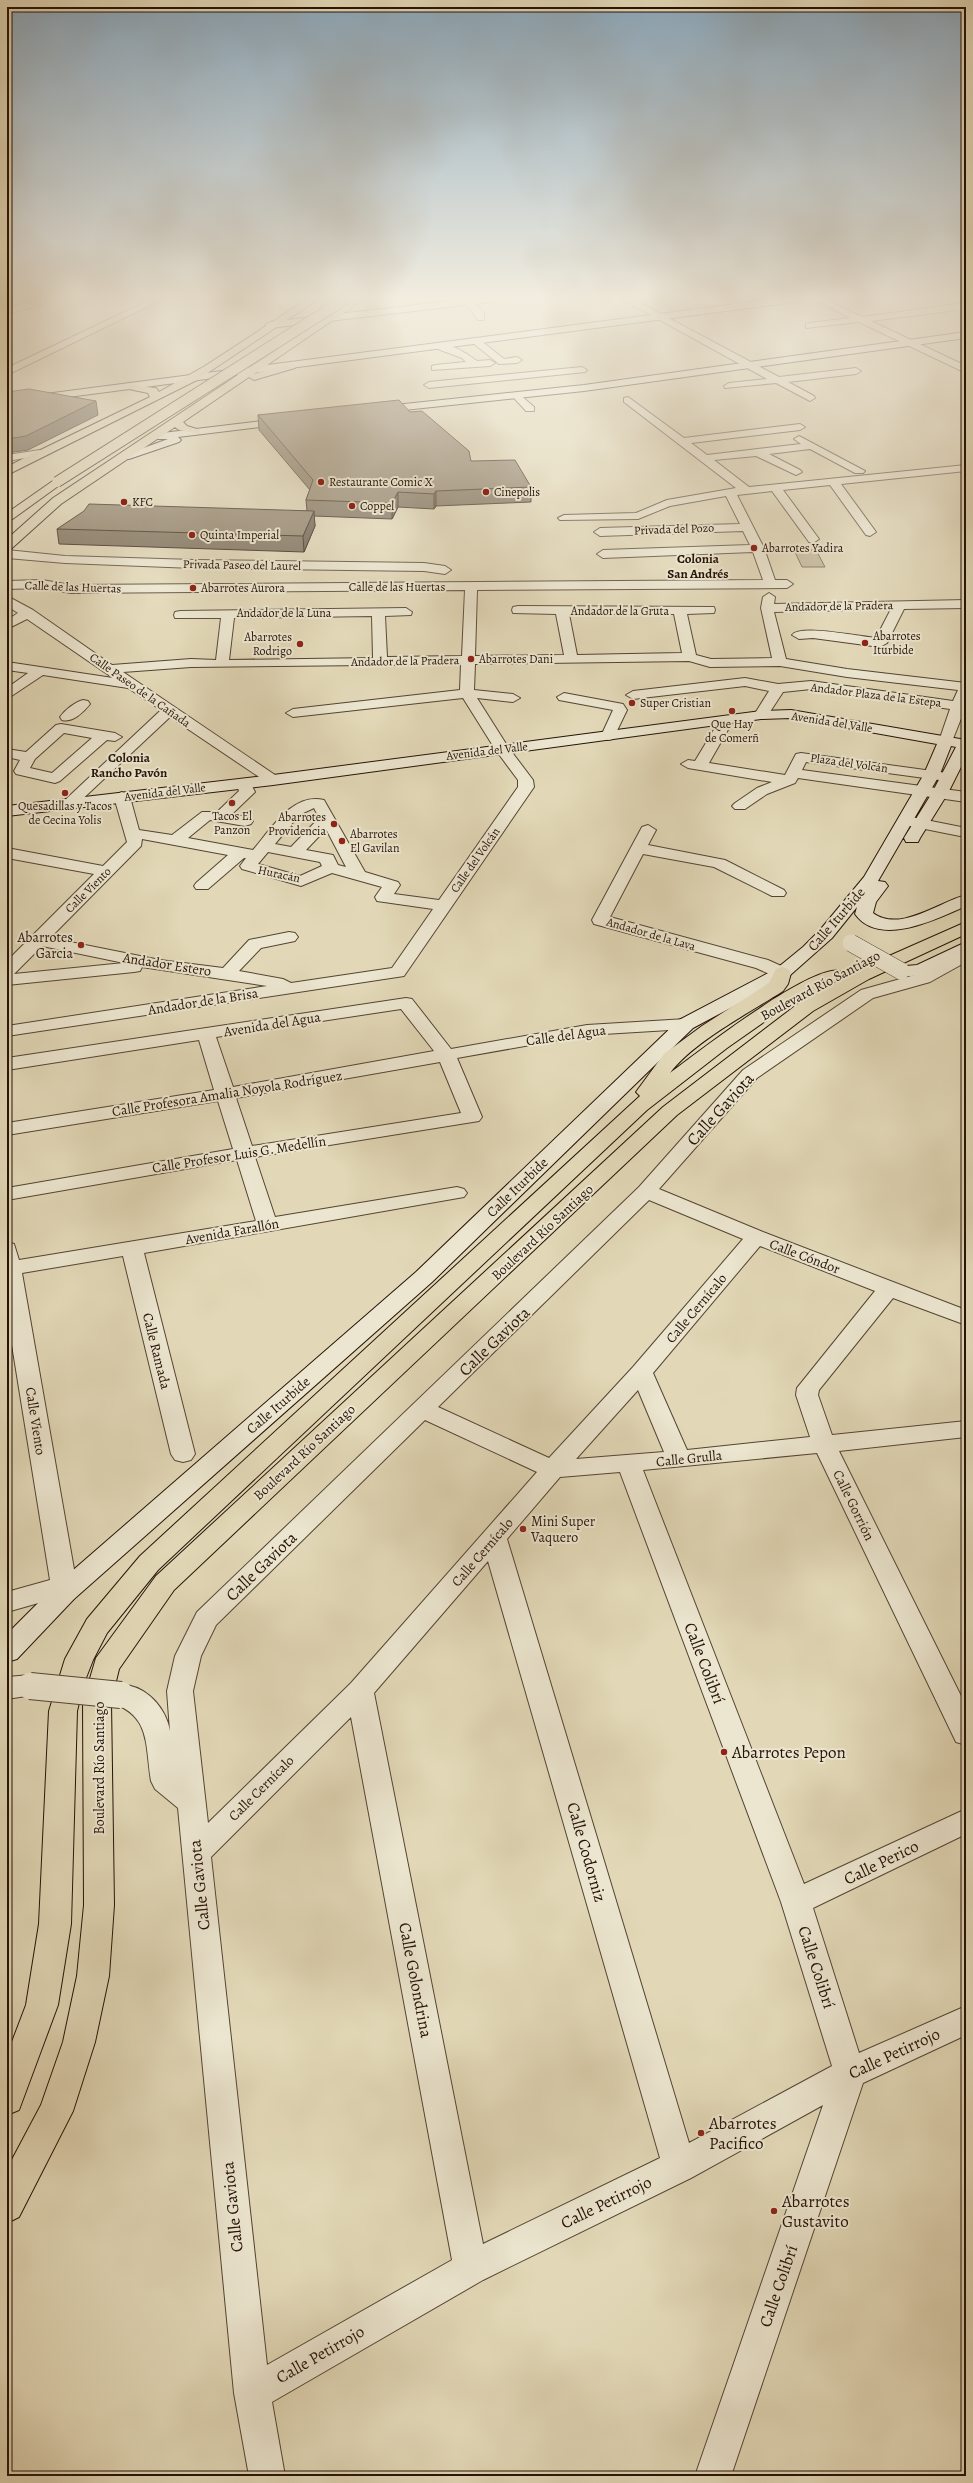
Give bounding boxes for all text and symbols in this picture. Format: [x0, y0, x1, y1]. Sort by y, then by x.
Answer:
place label: Restaurante Comic X [329, 474, 433, 490]
marker: Restaurante Comic X [316, 477, 326, 487]
place label: Cinepolis [494, 484, 540, 500]
marker: Cinepolis [481, 487, 491, 497]
place label: KFC [132, 494, 153, 510]
marker: KFC [119, 497, 129, 507]
place label: Coppel [360, 498, 394, 514]
marker: Coppel [347, 501, 357, 511]
street label: Privada del Pozo [634, 520, 714, 538]
place label: Quinta Imperial [200, 527, 279, 543]
marker: Quinta Imperial [187, 530, 197, 540]
place label: Abarrotes Yadira [761, 540, 844, 556]
marker: Abarrotes Yadira [749, 543, 759, 553]
district label: Colonia San Andrés [667, 550, 729, 582]
street label: Privada Paseo del Laurel [183, 556, 301, 574]
street label: Calle de las Huertas [24, 577, 122, 597]
street label: Calle de las Huertas [349, 579, 445, 595]
place label: Abarrotes Aurora [200, 580, 285, 596]
marker: Abarrotes Aurora [188, 583, 198, 593]
street label: Andador de la Pradera [784, 597, 894, 615]
street label: Andador de la Gruta [570, 603, 670, 619]
street label: Andador de la Luna [236, 605, 332, 621]
place label: Abarrotes Iturbide [872, 628, 921, 658]
place label: Abarrotes Rodrigo [243, 629, 292, 659]
marker: Abarrotes Iturbide [860, 638, 870, 648]
marker: Abarrotes Rodrigo [295, 639, 305, 649]
street label: Calle Paseo de la Cañada [86, 649, 194, 731]
place label: Abarrotes Dani [478, 651, 553, 667]
street label: Andador de la Pradera [350, 652, 460, 670]
marker: Abarrotes Dani [466, 654, 476, 664]
street label: Andador Plaza de la Estepa [809, 679, 943, 711]
place label: Super Cristian [640, 695, 712, 711]
marker: Super Cristian [627, 698, 637, 708]
marker: Que Hay de Comerñ [727, 706, 737, 716]
street label: Avenida del Valle [789, 708, 874, 736]
place label: Que Hay de Comerñ [705, 716, 759, 746]
street label: Avenida del Valle [444, 738, 529, 764]
district label: Colonia Rancho Pavón [91, 749, 168, 781]
street label: Plaza del Volcán [809, 750, 889, 776]
street label: Avenida del Valle [122, 779, 207, 805]
marker: Quesadillas y Tacos de Cecina Yolis [60, 788, 70, 798]
place label: Quesadillas y Tacos de Cecina Yolis [18, 798, 112, 828]
marker: Tacos El Panzon [227, 798, 237, 808]
place label: Tacos El Panzon [212, 808, 252, 838]
place label: Abarrotes Providencia [268, 809, 326, 839]
marker: Abarrotes Providencia [329, 819, 339, 829]
street label: Calle del Volcán [447, 824, 504, 896]
place label: Abarrotes El Gavilan [349, 826, 400, 856]
marker: Abarrotes El Gavilan [337, 836, 347, 846]
street label: Huracán [256, 862, 302, 886]
street label: Calle Viento [62, 864, 114, 916]
street label: Calle Iturbide [803, 883, 869, 955]
street label: Andador de la Lava [604, 913, 698, 954]
place label: Abarrotes Garcia [16, 928, 73, 963]
marker: Abarrotes Garcia [76, 940, 86, 950]
street label: Boulevard Río Santiago [757, 946, 883, 1025]
street label: Andador Estero [120, 948, 212, 981]
street label: Andador de la Brisa [146, 983, 260, 1020]
street label: Avenida del Agua [221, 1007, 322, 1042]
street label: Calle del Agua [525, 1020, 608, 1051]
street label: Calle Profesora Amalia Noyola Rodríguez [111, 1066, 344, 1121]
street label: Calle Gaviota [681, 1068, 759, 1151]
street label: Calle Profesor Luis G. Medellín [151, 1131, 328, 1178]
street label: Calle Iturbide [482, 1153, 552, 1222]
street label: Boulevard Río Santiago [487, 1180, 597, 1285]
street label: Avenida Farallón [183, 1214, 281, 1249]
street label: Calle Cóndor [767, 1234, 843, 1279]
street label: Calle Cernícalo [662, 1269, 731, 1347]
street label: Calle Gaviota [454, 1301, 535, 1381]
street label: Calle Ramada [138, 1311, 175, 1392]
street label: Calle Iturbide [242, 1372, 314, 1438]
street label: Calle Viento [21, 1386, 50, 1456]
street label: Boulevard Río Santiago [249, 1400, 359, 1505]
street label: Calle Grulla [655, 1446, 724, 1471]
street label: Calle Gorrión [828, 1467, 879, 1544]
place label: Mini Super Vaquero [530, 1512, 596, 1547]
street label: Calle Cernícalo [447, 1514, 518, 1591]
marker: Mini Super Vaquero [518, 1524, 528, 1534]
street label: Calle Gaviota [221, 1526, 302, 1606]
street label: Calle Colibrí [678, 1619, 731, 1707]
street label: Boulevard Río Santiago [90, 1701, 109, 1835]
place label: Abarrotes Pepon [731, 1741, 846, 1764]
marker: Abarrotes Pepon [719, 1747, 729, 1757]
street label: Calle Cernícalo [224, 1751, 298, 1825]
street label: Calle Codorniz [561, 1800, 612, 1905]
street label: Calle Perico [840, 1834, 923, 1890]
street label: Calle Gaviota [183, 1838, 216, 1931]
street label: Calle Golondrina [393, 1921, 438, 2040]
street label: Calle Colibrí [792, 1923, 841, 2012]
street label: Calle Petirrojo [845, 2022, 944, 2085]
place label: Abarrotes Pacifico [708, 2112, 777, 2155]
marker: Abarrotes Pacifico [696, 2128, 706, 2138]
street label: Calle Gaviota [216, 2160, 249, 2253]
street label: Calle Petirrojo [557, 2171, 656, 2234]
place label: Abarrotes Gustavito [781, 2190, 850, 2233]
marker: Abarrotes Gustavito [769, 2206, 779, 2216]
street label: Calle Colibrí [754, 2242, 803, 2330]
street label: Calle Petirrojo [272, 2320, 369, 2389]

